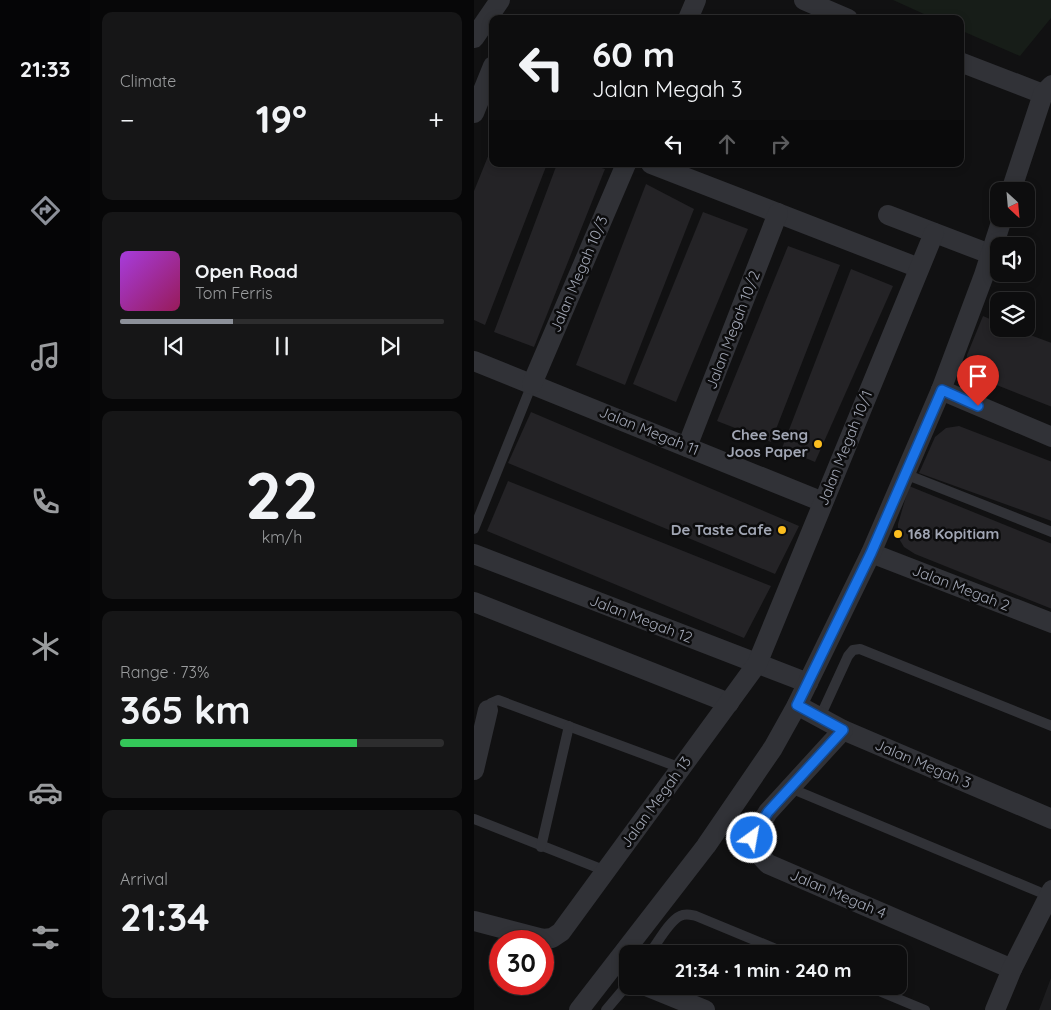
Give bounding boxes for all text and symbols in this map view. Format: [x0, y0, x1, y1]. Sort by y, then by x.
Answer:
text: 60 m [592, 32, 675, 76]
icon: left [509, 35, 574, 100]
text: 21:33 [20, 55, 70, 83]
text: Climate [120, 71, 176, 91]
text: Jalan Megah 3 [592, 75, 743, 103]
text: 19° [256, 95, 307, 143]
text: − [120, 102, 135, 137]
text: + [428, 102, 444, 137]
icon: left [660, 130, 688, 158]
icon: ahead [713, 130, 741, 158]
icon: right [766, 130, 794, 158]
north arrow [990, 182, 1035, 228]
map controls [990, 182, 1035, 337]
icon: directions [28, 193, 63, 228]
street label: Jalan Megah 10/3 [545, 212, 612, 335]
button: sound [990, 237, 1035, 282]
text: Open Road [195, 259, 298, 283]
street label: Jalan Megah 10/2 [701, 268, 764, 392]
text: Tom Ferris [195, 283, 272, 303]
button: layers [990, 292, 1035, 337]
icon: previous [160, 332, 188, 360]
icon: pause [268, 332, 296, 360]
icon: next [376, 332, 404, 360]
icon: music [28, 339, 63, 374]
pin [957, 355, 999, 406]
icon: arrive [964, 362, 992, 390]
street label: Jalan Megah 10/1 [813, 387, 876, 508]
street label: Jalan Megah 11 [597, 402, 702, 459]
place label: Chee Seng Joos Paper [726, 425, 808, 461]
marker: Chee Seng Joos Paper [812, 438, 824, 450]
text: 22 [245, 454, 319, 535]
icon: phone [28, 484, 63, 519]
place label: De Taste Cafe [671, 520, 772, 539]
marker: De Taste Cafe [776, 524, 788, 536]
place label: 168 Kopitiam [908, 524, 999, 543]
text: km/h [262, 527, 302, 547]
marker: 168 Kopitiam [892, 528, 904, 540]
street label: Jalan Megah 2 [910, 560, 1013, 615]
street label: Jalan Megah 12 [587, 590, 695, 647]
icon: climate [28, 629, 63, 664]
text: Range · 73% [120, 662, 209, 682]
text: 365 km [120, 686, 251, 734]
street label: Jalan Megah 3 [872, 735, 974, 792]
street label: Jalan Megah 13 [616, 752, 695, 851]
icon: car [28, 775, 63, 810]
position arrow [725, 811, 777, 863]
street label: Jalan Megah 4 [787, 865, 889, 922]
text: Arrival [120, 869, 168, 889]
text: 21:34 [120, 893, 210, 941]
icon: filters [28, 920, 63, 955]
speed limit sign: 30 [489, 930, 554, 995]
text: 21:34 · 1 min · 240 m [674, 958, 852, 982]

